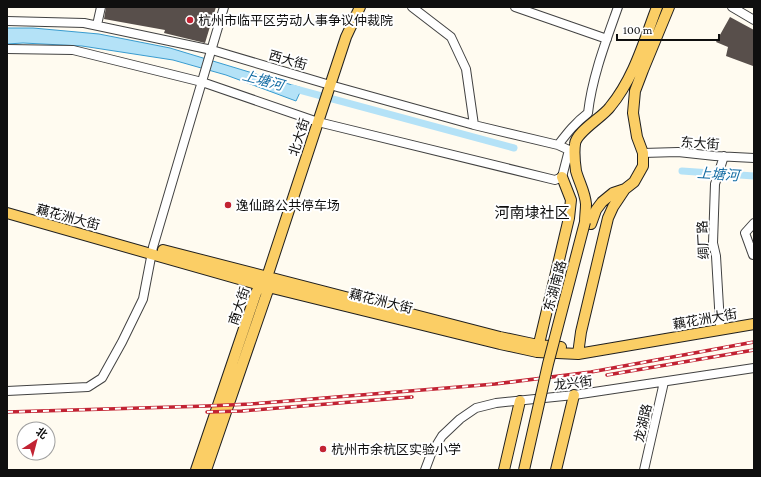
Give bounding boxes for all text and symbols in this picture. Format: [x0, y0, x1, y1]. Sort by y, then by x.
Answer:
place label: 杭州市临平区劳动人事争议仲裁院 [198, 13, 393, 28]
marker: 杭州市临平区劳动人事争议仲裁院 [185, 15, 195, 25]
scale bar [617, 16, 719, 42]
text: 100 m [623, 23, 653, 37]
street label: 西大街 [267, 47, 309, 73]
water label: 上塘河 [241, 67, 288, 94]
street label: 北大街 [286, 116, 312, 158]
street label: 东大街 [680, 134, 720, 152]
water label: 上塘河 [696, 165, 742, 184]
place label: 逸仙路公共停车场 [236, 198, 340, 213]
marker: 逸仙路公共停车场 [223, 200, 233, 210]
street label: 藕花洲大街 [35, 201, 101, 233]
district label: 河南埭社区 [494, 205, 570, 221]
street label: 绸厂路 [694, 220, 712, 260]
street label: 东湖南路 [541, 259, 569, 313]
street label: 南大街 [226, 285, 252, 327]
street label: 藕花洲大街 [348, 286, 414, 316]
street label: 藕花洲大街 [672, 306, 738, 332]
street label: 龙兴街 [553, 373, 593, 393]
street label: 龙湖路 [631, 402, 655, 444]
north arrow [16, 421, 56, 461]
text: 北 [34, 425, 50, 441]
place label: 杭州市余杭区实验小学 [331, 442, 461, 457]
marker: 杭州市余杭区实验小学 [318, 444, 328, 454]

